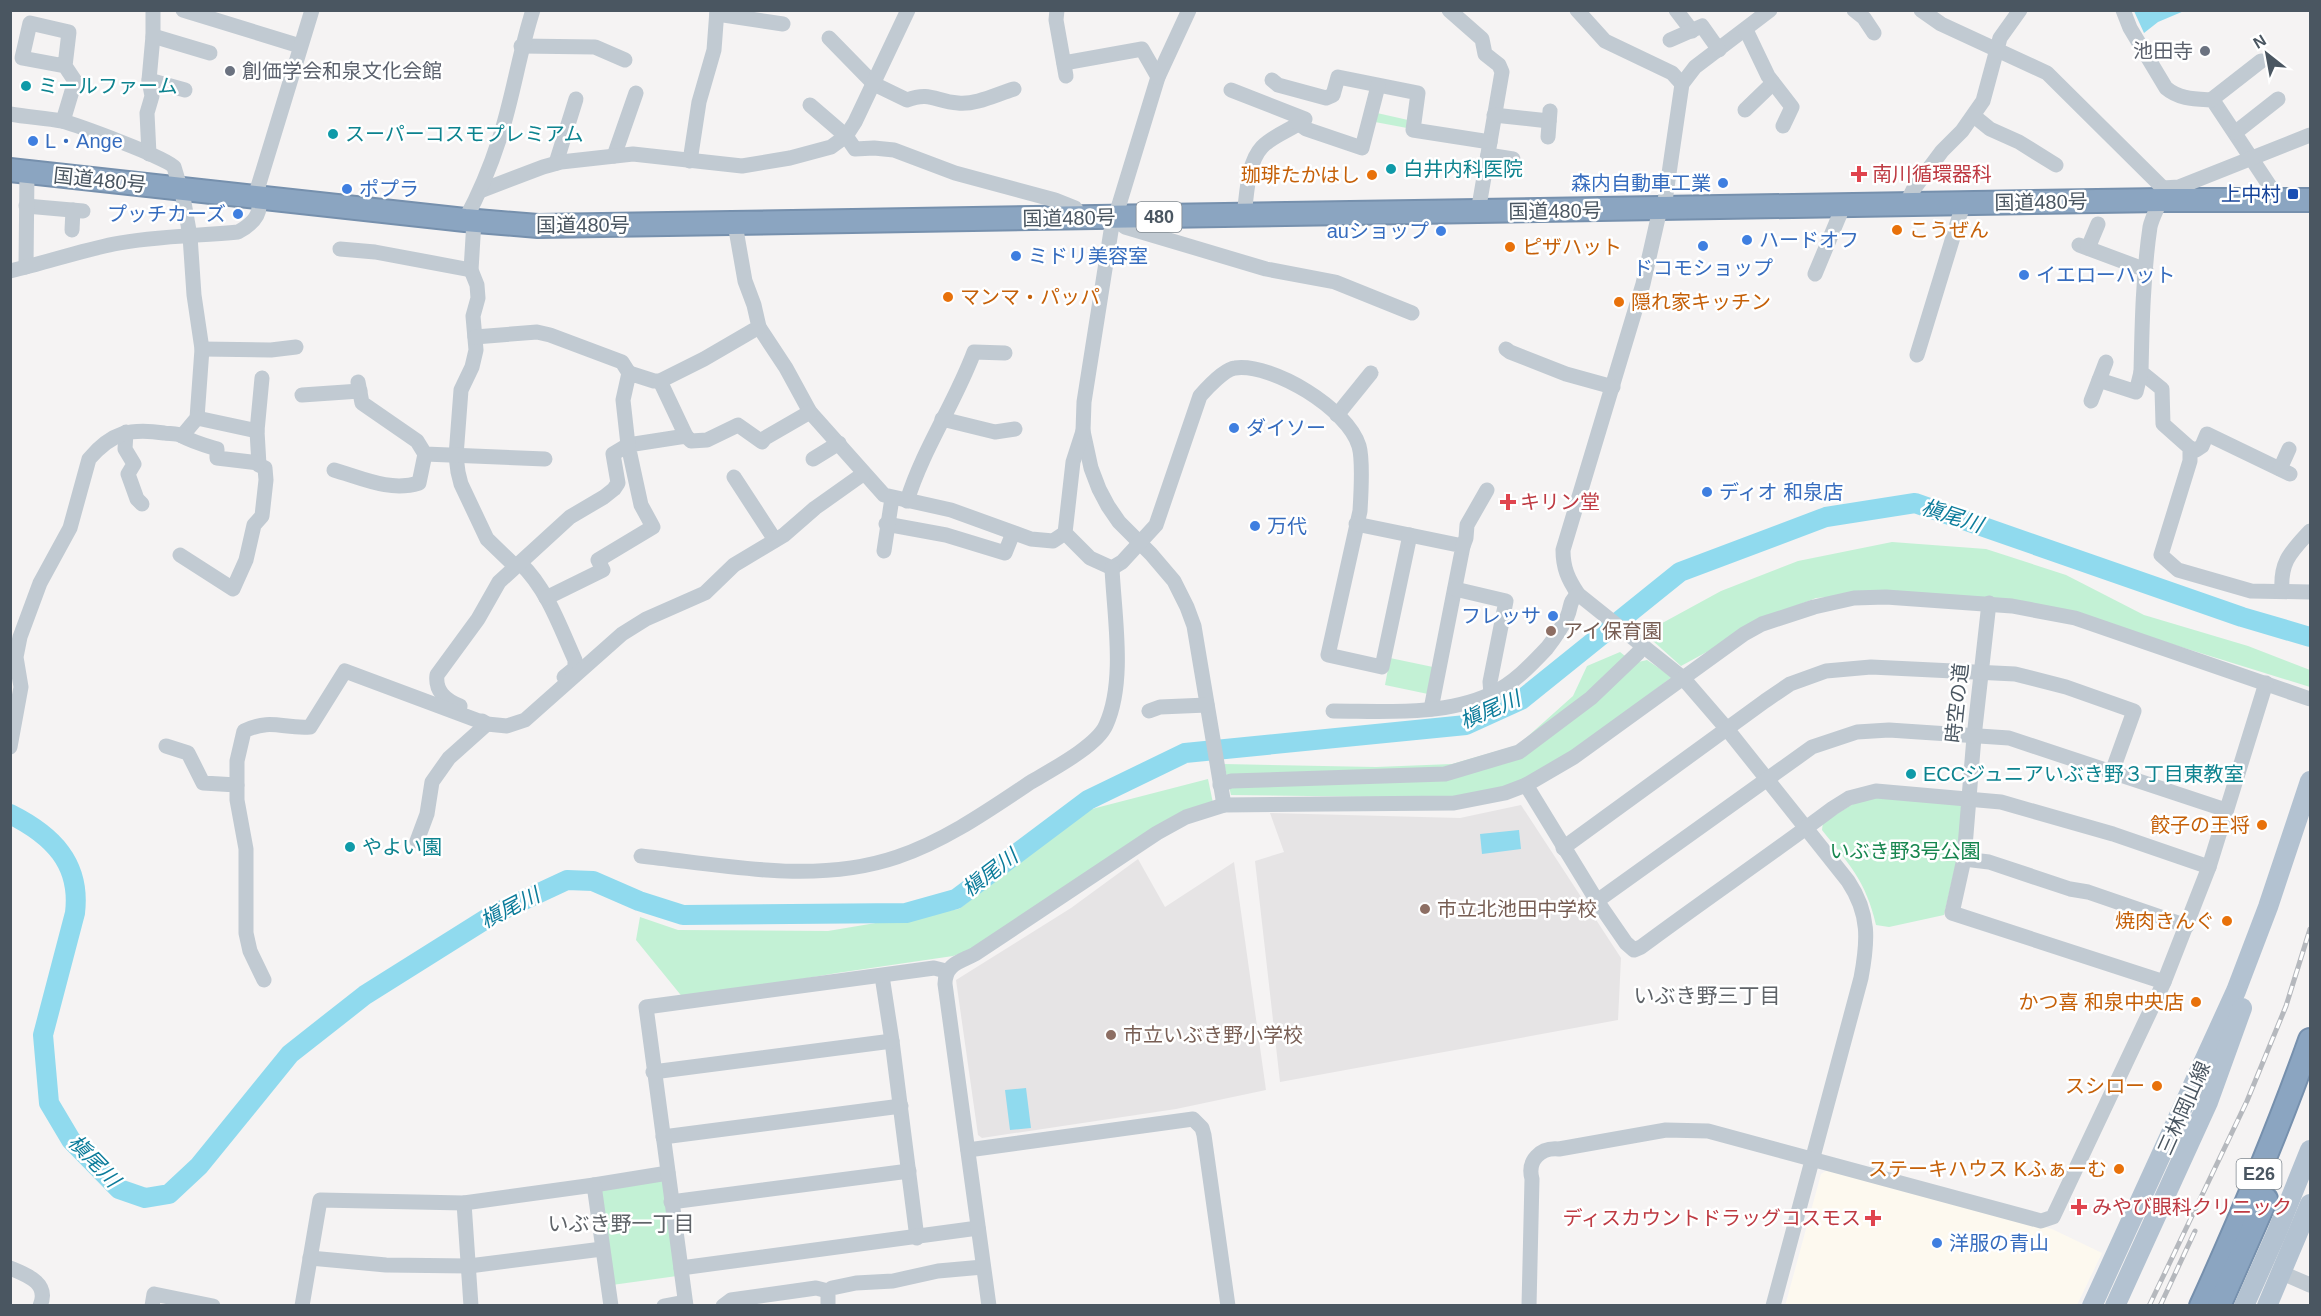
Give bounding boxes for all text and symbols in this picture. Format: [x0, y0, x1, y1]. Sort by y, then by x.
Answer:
north arrow [2237, 24, 2297, 84]
text: N [2250, 31, 2269, 52]
place label: 池田寺 [2133, 40, 2193, 62]
marker: 池田寺 [2198, 44, 2212, 58]
place label: 創価学会和泉文化会館 [242, 60, 442, 82]
marker: 創価学会和泉文化会館 [223, 64, 237, 78]
place label: ミールファーム [38, 75, 177, 97]
marker: ミールファーム [19, 79, 33, 93]
place label: スーパーコスモプレミアム [345, 123, 583, 145]
marker: スーパーコスモプレミアム [326, 127, 340, 141]
place label: L・Ange [45, 130, 123, 152]
marker: L・Ange [26, 134, 40, 148]
place label: 白井内科医院 [1403, 158, 1523, 180]
marker: 白井内科医院 [1384, 162, 1398, 176]
place label: 南川循環器科 [1872, 163, 1992, 185]
street label: 国道480号 [52, 164, 148, 196]
place label: 珈琲たかはし [1241, 164, 1360, 186]
marker: 南川循環器科 [1850, 165, 1868, 183]
marker: 珈琲たかはし [1365, 168, 1379, 182]
place label: 森内自動車工業 [1571, 172, 1711, 194]
marker: 森内自動車工業 [1716, 176, 1730, 190]
place label: ポプラ [359, 178, 419, 200]
marker: ポプラ [340, 182, 354, 196]
place label: 上中村 [2221, 183, 2281, 205]
marker: 上中村 [2286, 187, 2300, 201]
street label: 国道480号 [1994, 190, 2088, 214]
street label: 国道480号 [1508, 199, 1602, 223]
road number: 480 [1136, 202, 1182, 232]
place label: プッチカーズ [107, 203, 226, 225]
street label: 国道480号 [1022, 206, 1116, 230]
marker: プッチカーズ [231, 207, 245, 221]
street label: 国道480号 [536, 214, 630, 236]
place label: こうぜん [1909, 219, 1989, 241]
place label: auショップ [1327, 220, 1429, 242]
marker: こうぜん [1890, 223, 1904, 237]
marker: auショップ [1434, 224, 1448, 238]
place label: ハードオフ [1759, 229, 1859, 251]
marker: ハードオフ [1740, 233, 1754, 247]
place label: ピザハット [1522, 236, 1622, 258]
marker: ドコモショップ [1696, 239, 1710, 253]
marker: ピザハット [1503, 240, 1517, 254]
place label: ミドリ美容室 [1028, 245, 1148, 267]
marker: ミドリ美容室 [1009, 249, 1023, 263]
place label: ドコモショップ [1633, 257, 1773, 279]
place label: イエローハット [2036, 264, 2175, 286]
marker: イエローハット [2017, 268, 2031, 282]
place label: マンマ・パッパ [960, 286, 1100, 308]
marker: マンマ・パッパ [941, 290, 955, 304]
place label: 隠れ家キッチン [1631, 291, 1771, 313]
marker: 隠れ家キッチン [1612, 295, 1626, 309]
place label: ダイソー [1246, 417, 1326, 439]
marker: ダイソー [1227, 421, 1241, 435]
place label: ディオ 和泉店 [1719, 481, 1843, 503]
marker: ディオ 和泉店 [1700, 485, 1714, 499]
place label: キリン堂 [1520, 491, 1600, 513]
marker: キリン堂 [1501, 495, 1515, 509]
water label: 槇尾川 [1919, 495, 1988, 537]
place label: 万代 [1267, 515, 1307, 537]
marker: 万代 [1248, 519, 1262, 533]
place label: フレッサ [1461, 605, 1541, 627]
marker: フレッサ [1546, 609, 1560, 623]
place label: アイ保育園 [1563, 620, 1662, 642]
marker: アイ保育園 [1544, 624, 1558, 638]
street label: 時空の道 [1942, 662, 1972, 744]
water label: 槇尾川 [1456, 686, 1525, 732]
place label: ECCジュニアいぶき野３丁目東教室 [1923, 763, 2244, 785]
marker: ECCジュニアいぶき野３丁目東教室 [1904, 767, 1918, 781]
place label: 餃子の王将 [2150, 814, 2250, 836]
marker: 餃子の王将 [2255, 818, 2269, 832]
place label: やよい園 [362, 836, 442, 858]
marker: やよい園 [343, 840, 357, 854]
park label: いぶき野3号公園 [1829, 840, 1981, 862]
water label: 槇尾川 [958, 843, 1023, 901]
water label: 槇尾川 [476, 882, 545, 932]
place label: 市立北池田中学校 [1437, 898, 1597, 920]
marker: 市立北池田中学校 [1418, 902, 1432, 916]
place label: 焼肉きんぐ [2115, 910, 2215, 932]
marker: 焼肉きんぐ [2220, 914, 2234, 928]
district label: いぶき野三丁目 [1634, 984, 1781, 1007]
place label: かつ喜 和泉中央店 [2018, 991, 2184, 1013]
marker: かつ喜 和泉中央店 [2189, 995, 2203, 1009]
place label: 市立いぶき野小学校 [1123, 1024, 1303, 1046]
marker: 市立いぶき野小学校 [1104, 1028, 1118, 1042]
street label: 三林岡山線 [2154, 1058, 2214, 1158]
place label: スシロー [2065, 1075, 2145, 1097]
marker: スシロー [2150, 1079, 2164, 1093]
water label: 槇尾川 [64, 1130, 126, 1193]
place label: ステーキハウス Kふぁーむ [1868, 1158, 2107, 1180]
road number: E26 [2236, 1159, 2282, 1189]
marker: ステーキハウス Kふぁーむ [2112, 1162, 2126, 1176]
place label: みやび眼科クリニック [2092, 1196, 2292, 1218]
marker: みやび眼科クリニック [2070, 1198, 2088, 1216]
place label: ディスカウントドラッグコスモス [1562, 1207, 1861, 1229]
marker: ディスカウントドラッグコスモス [1866, 1211, 1880, 1225]
district label: いぶき野一丁目 [548, 1212, 695, 1235]
place label: 洋服の青山 [1949, 1232, 2049, 1254]
marker: 洋服の青山 [1930, 1236, 1944, 1250]

